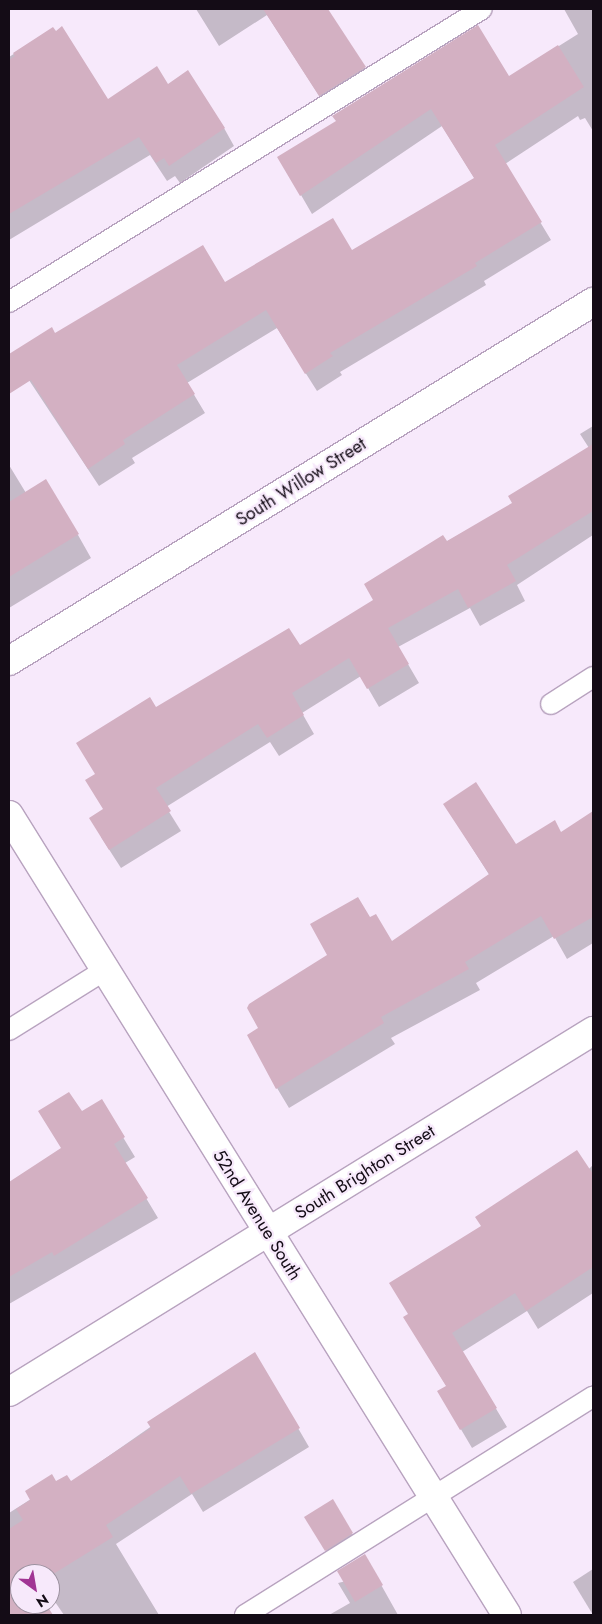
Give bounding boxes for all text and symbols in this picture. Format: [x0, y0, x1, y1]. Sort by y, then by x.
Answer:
street label: South Willow Street [232, 433, 370, 531]
street label: South Brighton Street [291, 1120, 439, 1224]
street label: 52nd Avenue South [208, 1146, 306, 1284]
north arrow [10, 1564, 60, 1614]
text: N [32, 1589, 52, 1612]

